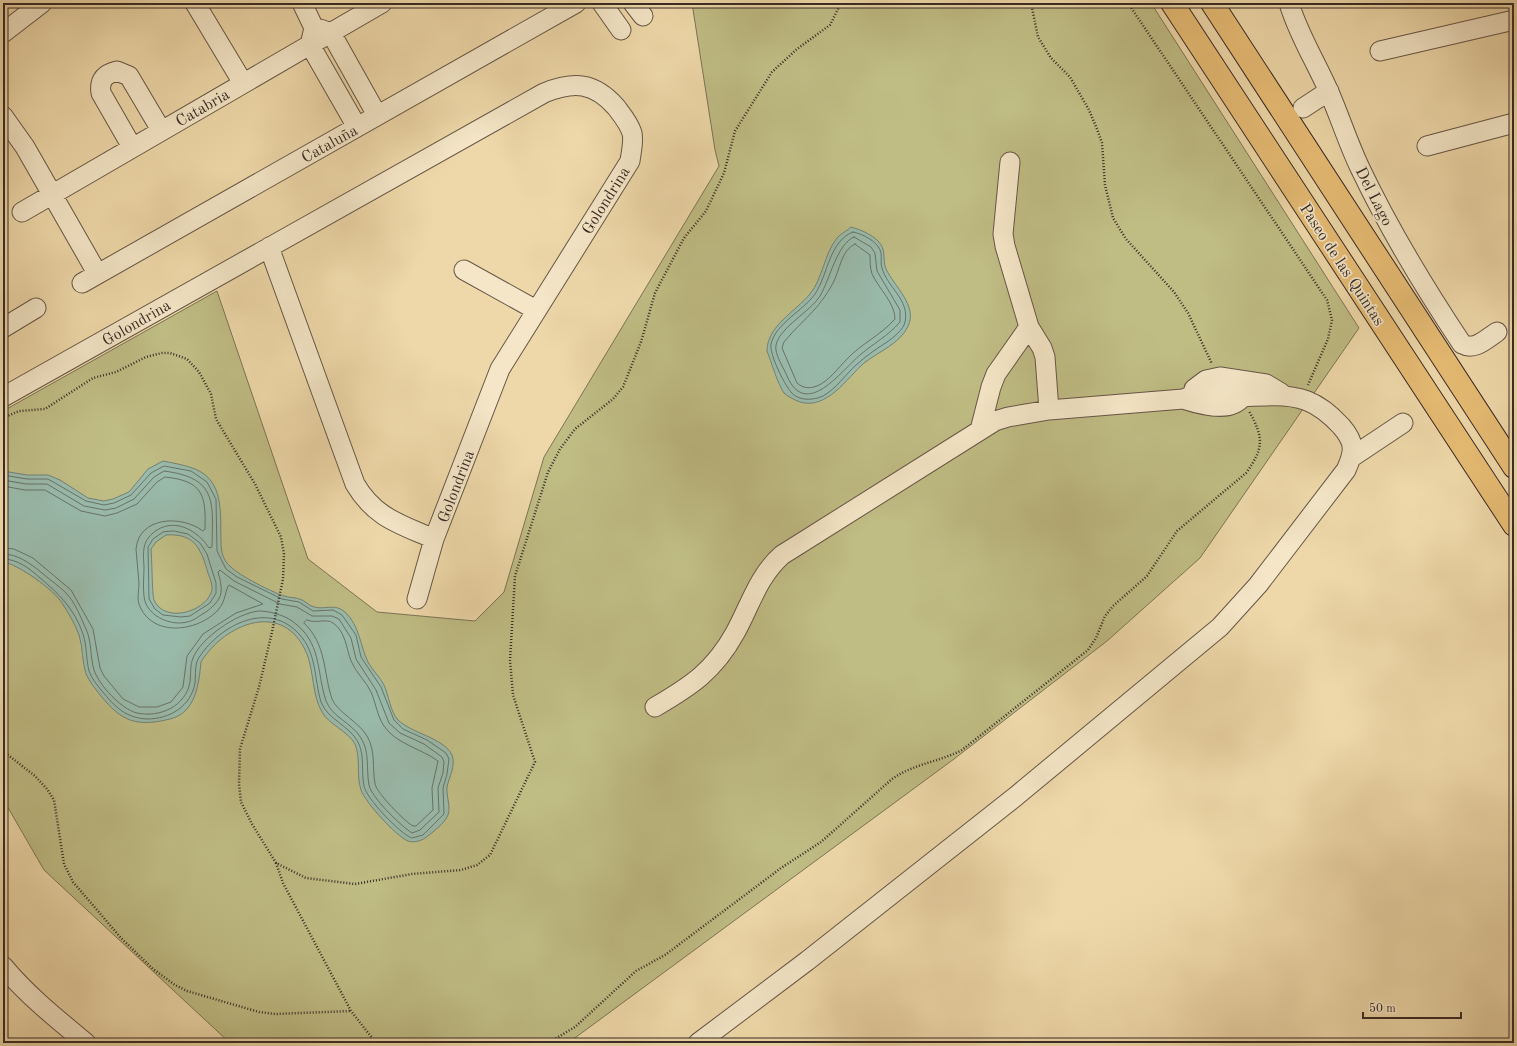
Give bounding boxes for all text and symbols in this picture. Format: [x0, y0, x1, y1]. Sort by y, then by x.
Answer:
street label: Catabria [173, 87, 233, 130]
street label: Cataluña [299, 123, 361, 167]
street label: Golondrina [580, 164, 634, 238]
street label: Del Lago [1352, 165, 1395, 229]
street label: Paseo de las Quintas [1296, 201, 1387, 329]
street label: Golondrina [100, 298, 174, 350]
street label: Golondrina [436, 448, 478, 525]
scale bar [1363, 994, 1461, 1020]
text: 50 m [1369, 1002, 1396, 1015]

